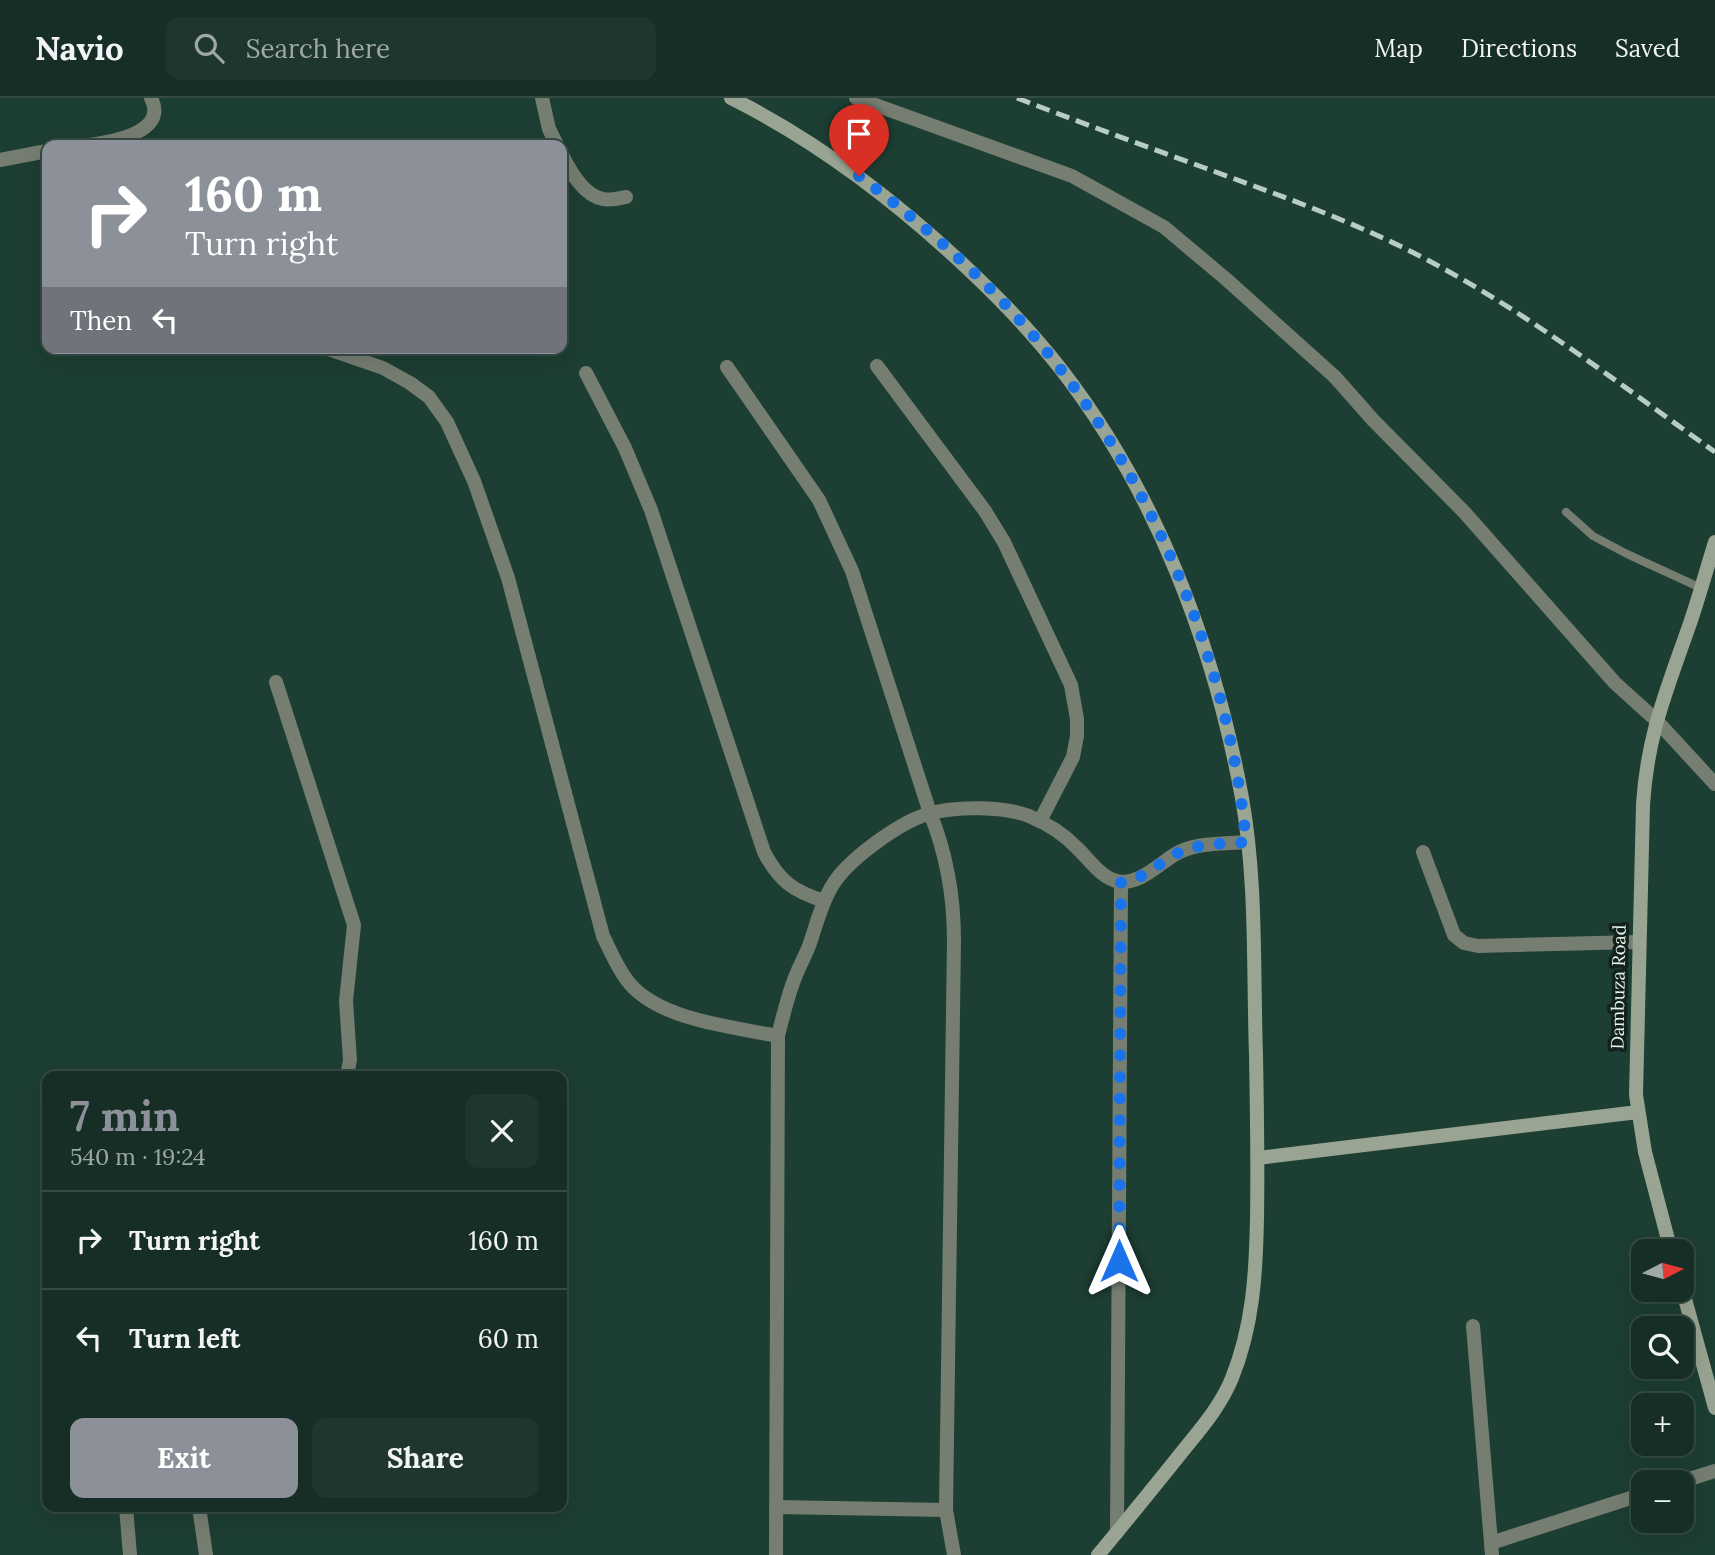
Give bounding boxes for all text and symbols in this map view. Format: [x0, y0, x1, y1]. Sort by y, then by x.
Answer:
search box [166, 17, 656, 80]
text: Navio [35, 27, 124, 69]
icon: search [190, 29, 228, 67]
text: Search here [246, 32, 390, 65]
text: Map [1374, 33, 1423, 64]
text: Directions [1461, 33, 1577, 64]
text: Saved [1615, 33, 1680, 64]
pin [829, 104, 889, 176]
icon: arrive [840, 115, 878, 153]
text: 160 m [185, 162, 322, 224]
icon: right [70, 168, 161, 259]
text: Turn right [185, 223, 338, 264]
icon: left [146, 301, 184, 339]
text: Then [70, 304, 132, 337]
street label: Dambuza Road [1605, 924, 1631, 1050]
text: 7 min [70, 1089, 180, 1143]
button: close [465, 1094, 539, 1168]
text: 540 m · 19:24 [70, 1142, 205, 1171]
icon: right [70, 1221, 108, 1259]
text: Turn right [129, 1224, 260, 1257]
text: 160 m [468, 1224, 539, 1257]
position arrow [1082, 1224, 1156, 1298]
north arrow [1631, 1239, 1694, 1302]
map controls [1631, 1239, 1694, 1533]
button: search [1631, 1316, 1694, 1379]
icon: left [70, 1319, 108, 1357]
text: Turn left [129, 1322, 240, 1355]
text: 60 m [478, 1322, 539, 1355]
button: + [1631, 1393, 1694, 1456]
button: Exit [70, 1418, 298, 1498]
button: Share [312, 1418, 539, 1498]
button: − [1631, 1470, 1694, 1533]

